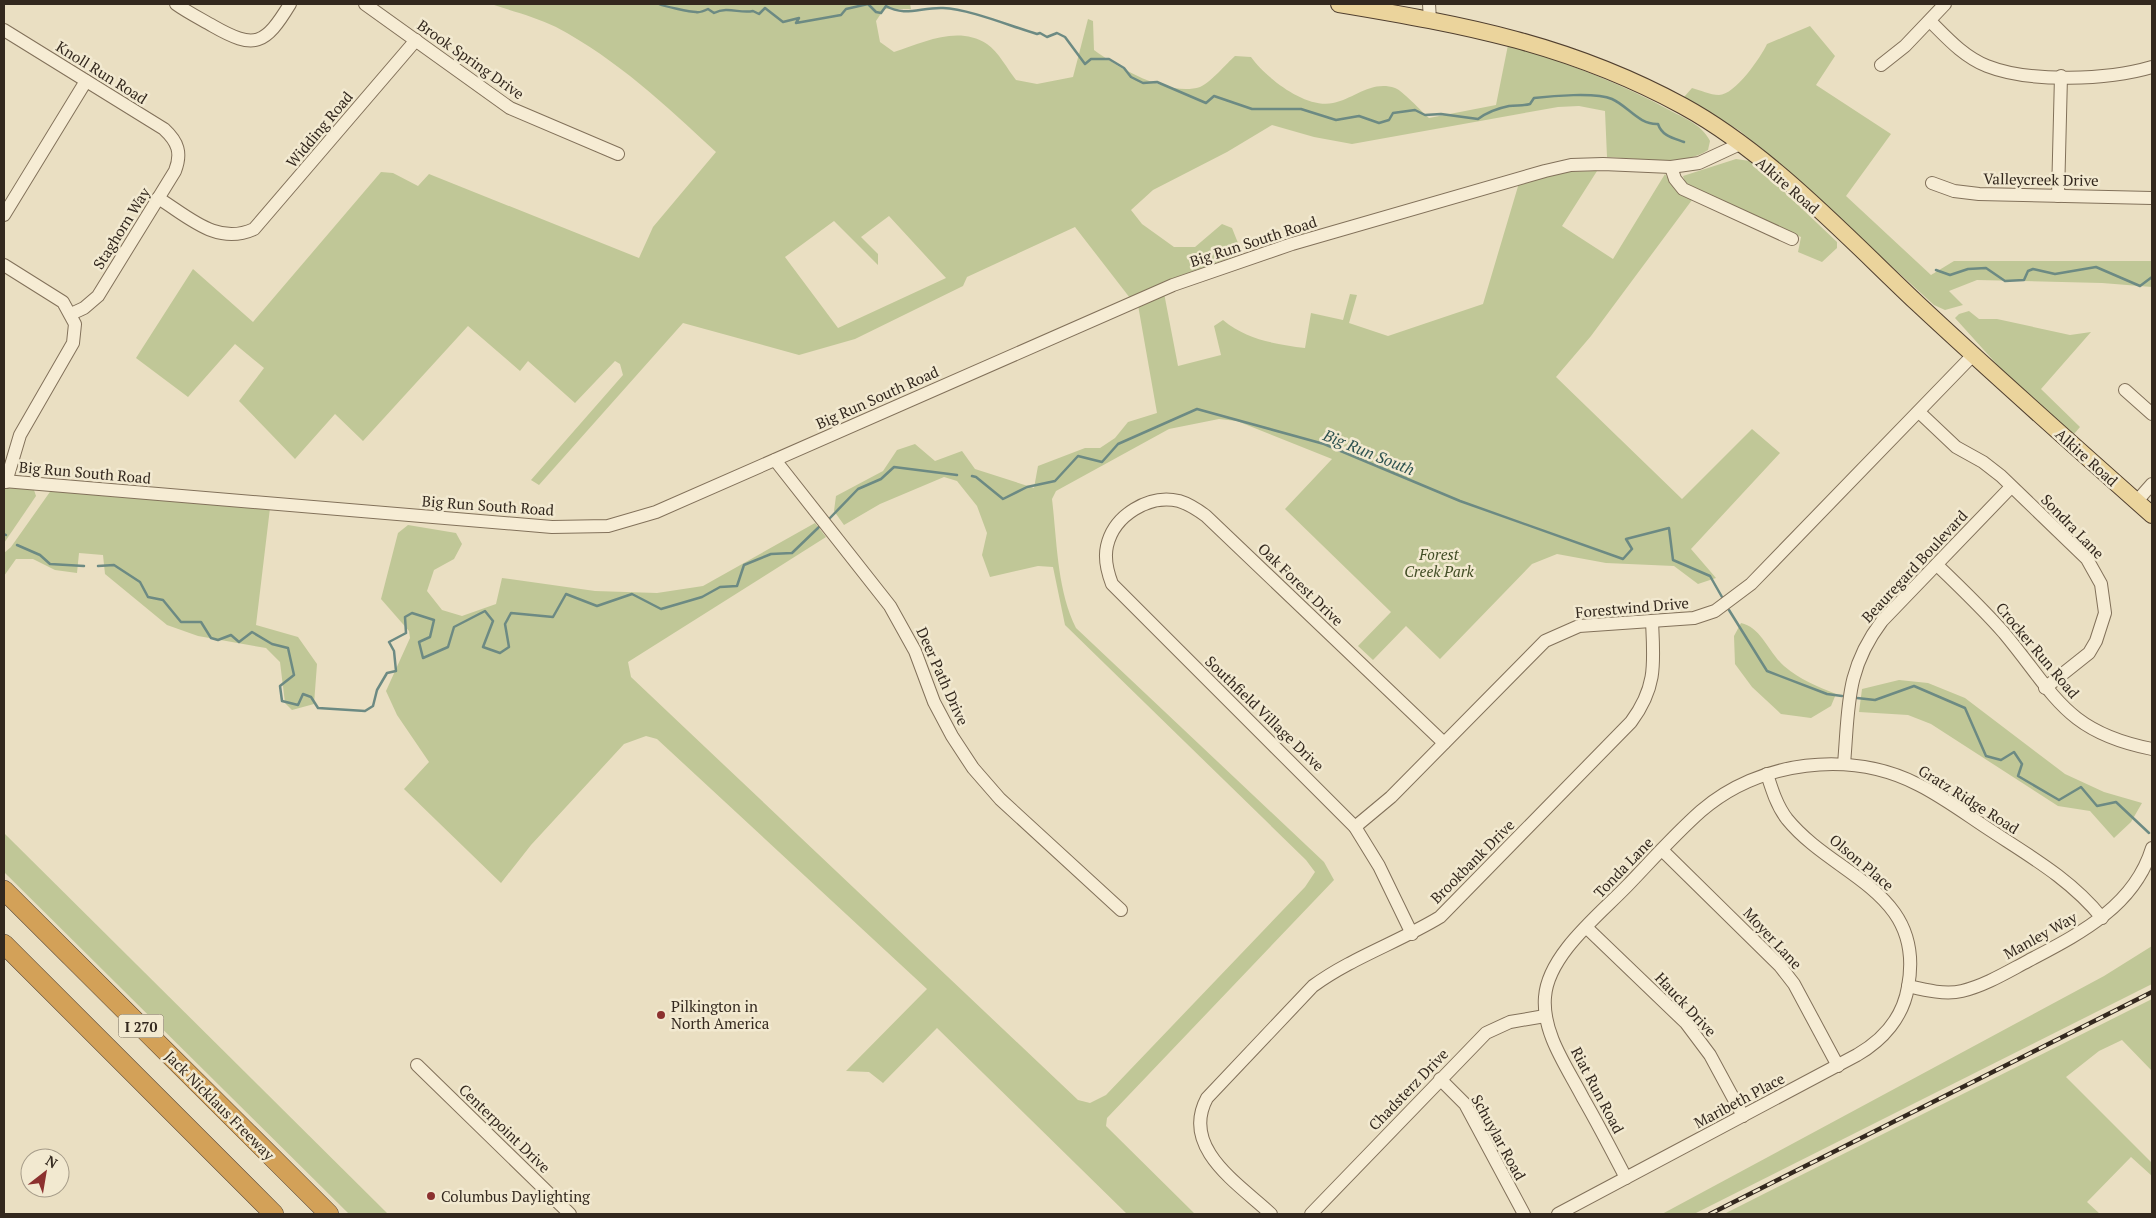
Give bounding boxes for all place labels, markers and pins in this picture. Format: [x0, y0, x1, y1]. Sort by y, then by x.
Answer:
place label: Pilkington in North America [671, 996, 770, 1033]
marker: Pilkington in North America [655, 1009, 667, 1021]
place label: Columbus Daylighting [441, 1186, 591, 1206]
marker: Columbus Daylighting [425, 1190, 437, 1202]

